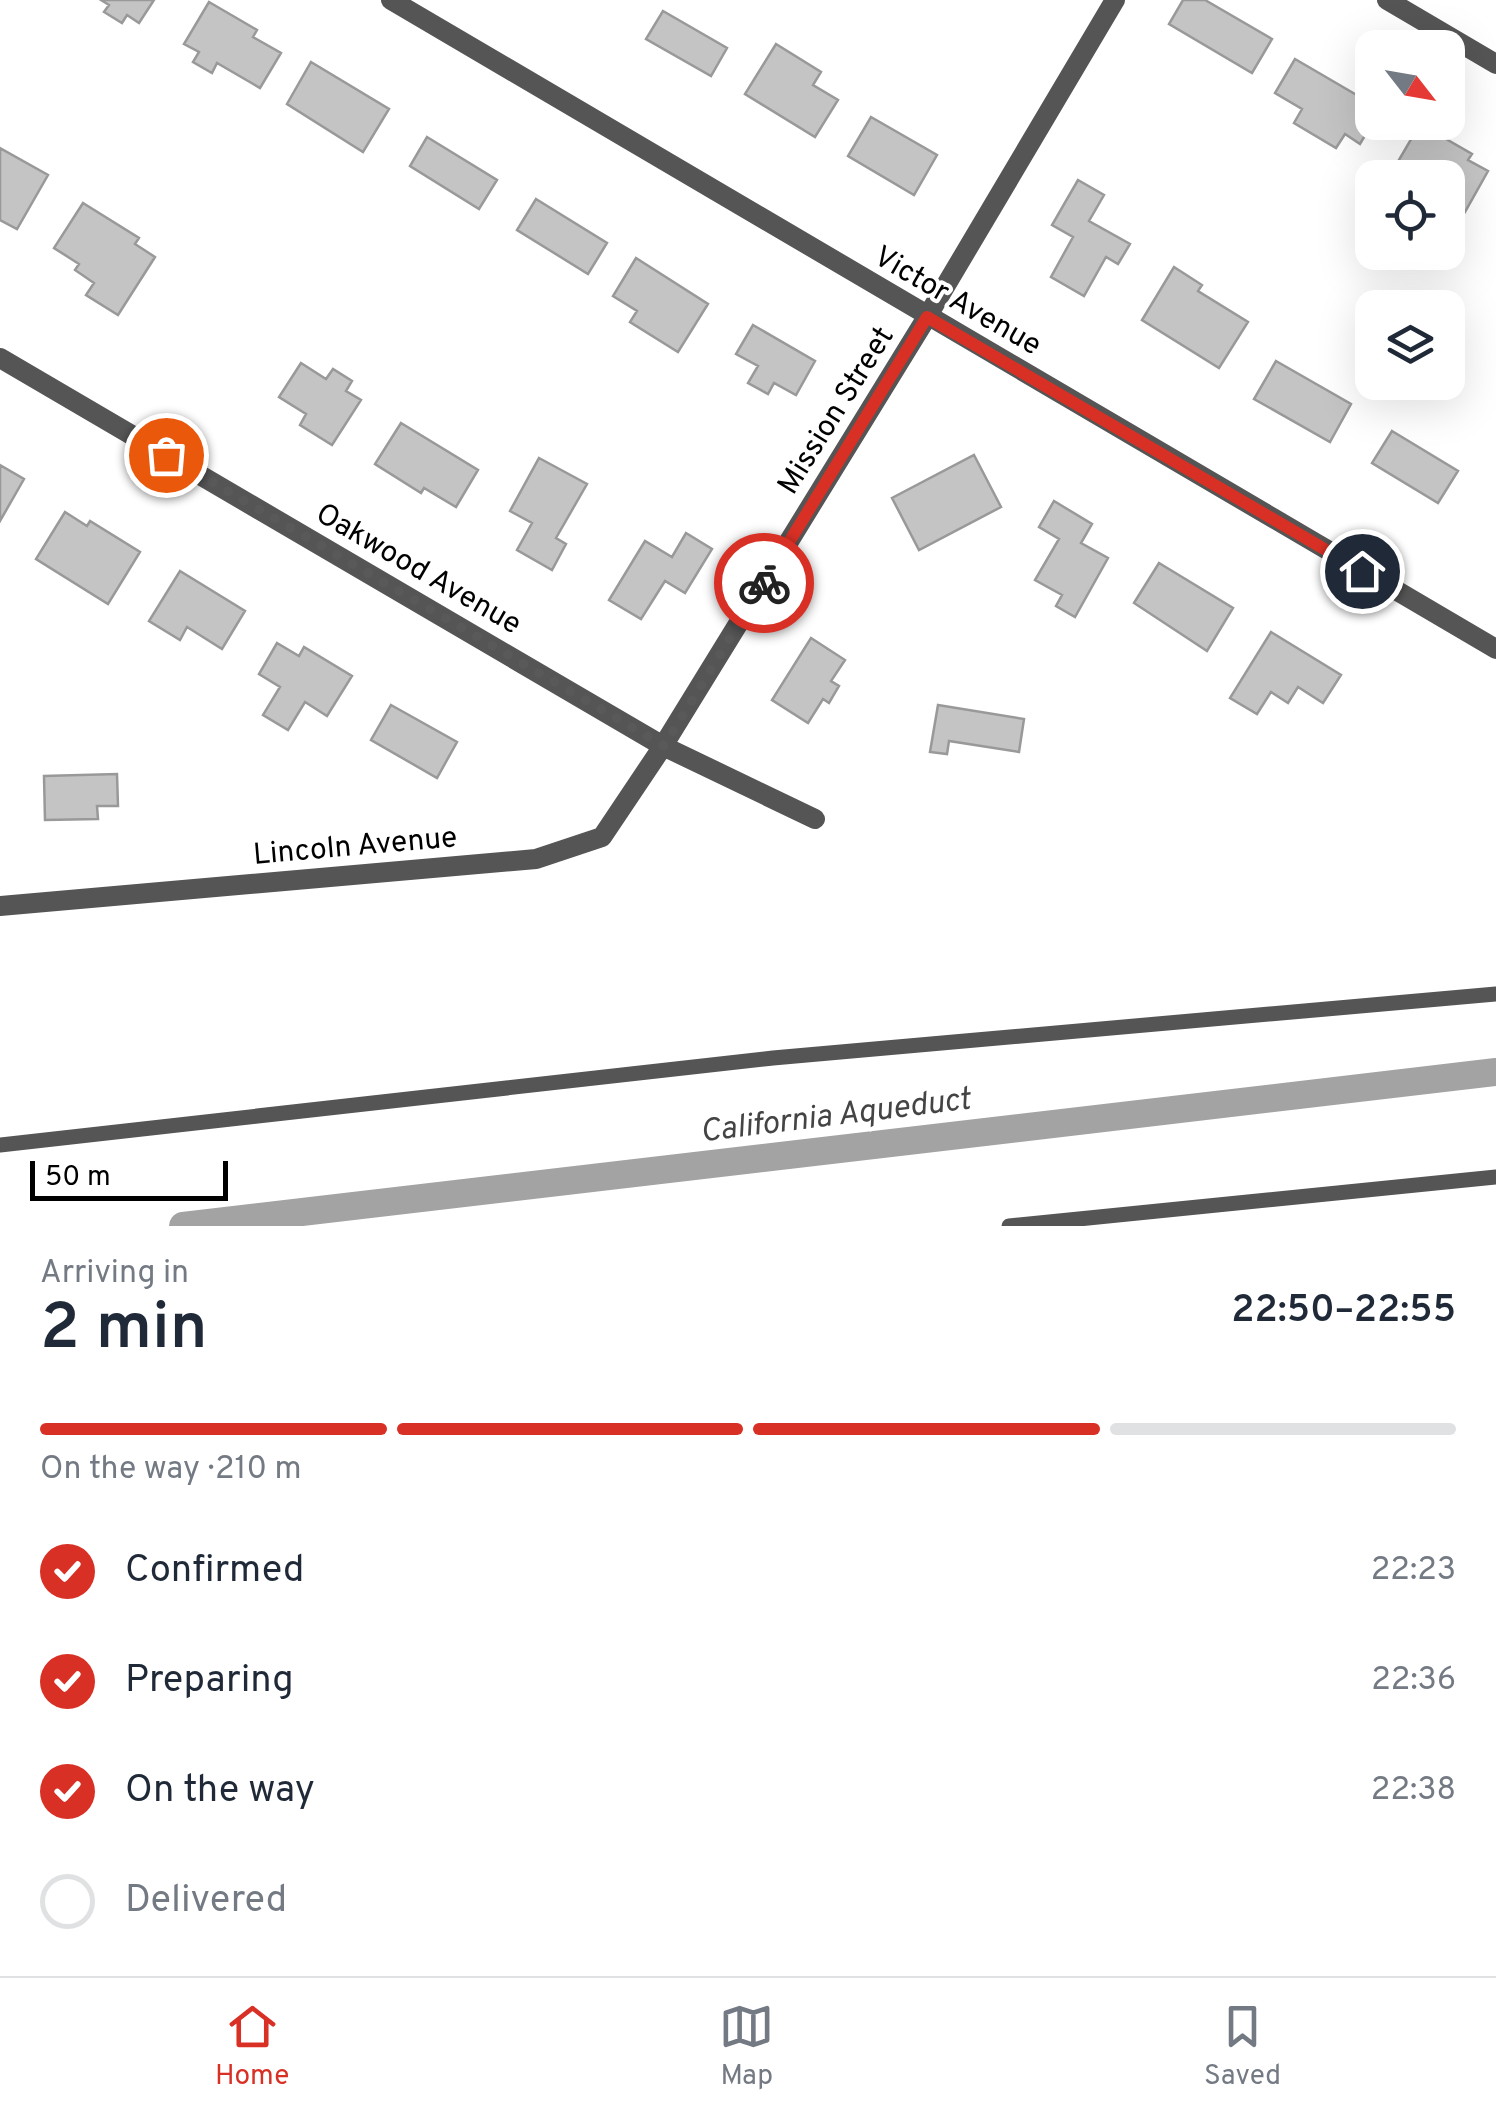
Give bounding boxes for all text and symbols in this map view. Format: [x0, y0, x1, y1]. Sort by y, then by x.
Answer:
north arrow [1355, 30, 1465, 140]
map controls [1355, 30, 1465, 400]
button: locate [1355, 160, 1465, 270]
street label: Victor Avenue [866, 239, 1047, 365]
button: layers [1355, 290, 1465, 400]
street label: Mission Street [771, 321, 903, 502]
pin [124, 413, 209, 498]
icon: bag [139, 428, 194, 483]
street label: Oakwood Avenue [308, 496, 527, 644]
pin [1320, 529, 1405, 614]
courier [714, 533, 814, 633]
icon: home [1335, 544, 1390, 599]
icon: bike [737, 556, 792, 611]
street label: Lincoln Avenue [252, 820, 459, 875]
water label: California Aqueduct [698, 1080, 974, 1153]
scale bar [30, 1156, 228, 1200]
text: 50 m [45, 1160, 111, 1196]
text: Arriving in [40, 1254, 189, 1294]
text: 22:50–22:55 [1231, 1287, 1456, 1336]
text: 2 min [40, 1290, 208, 1372]
text: On the way · 210 m [40, 1450, 302, 1490]
icon: check [40, 1544, 95, 1599]
text: Confirmed [125, 1547, 304, 1596]
text: 22:23 [1371, 1551, 1456, 1591]
icon: check [40, 1654, 95, 1709]
text: Preparing [125, 1657, 294, 1706]
text: 22:36 [1371, 1661, 1456, 1701]
icon: check [40, 1764, 95, 1819]
text: On the way [125, 1767, 315, 1816]
text: 22:38 [1371, 1771, 1456, 1811]
text: Delivered [125, 1877, 287, 1926]
tab: Home [215, 1999, 289, 2095]
tab: Map [719, 1999, 774, 2095]
tab: Saved [1204, 1999, 1281, 2095]

